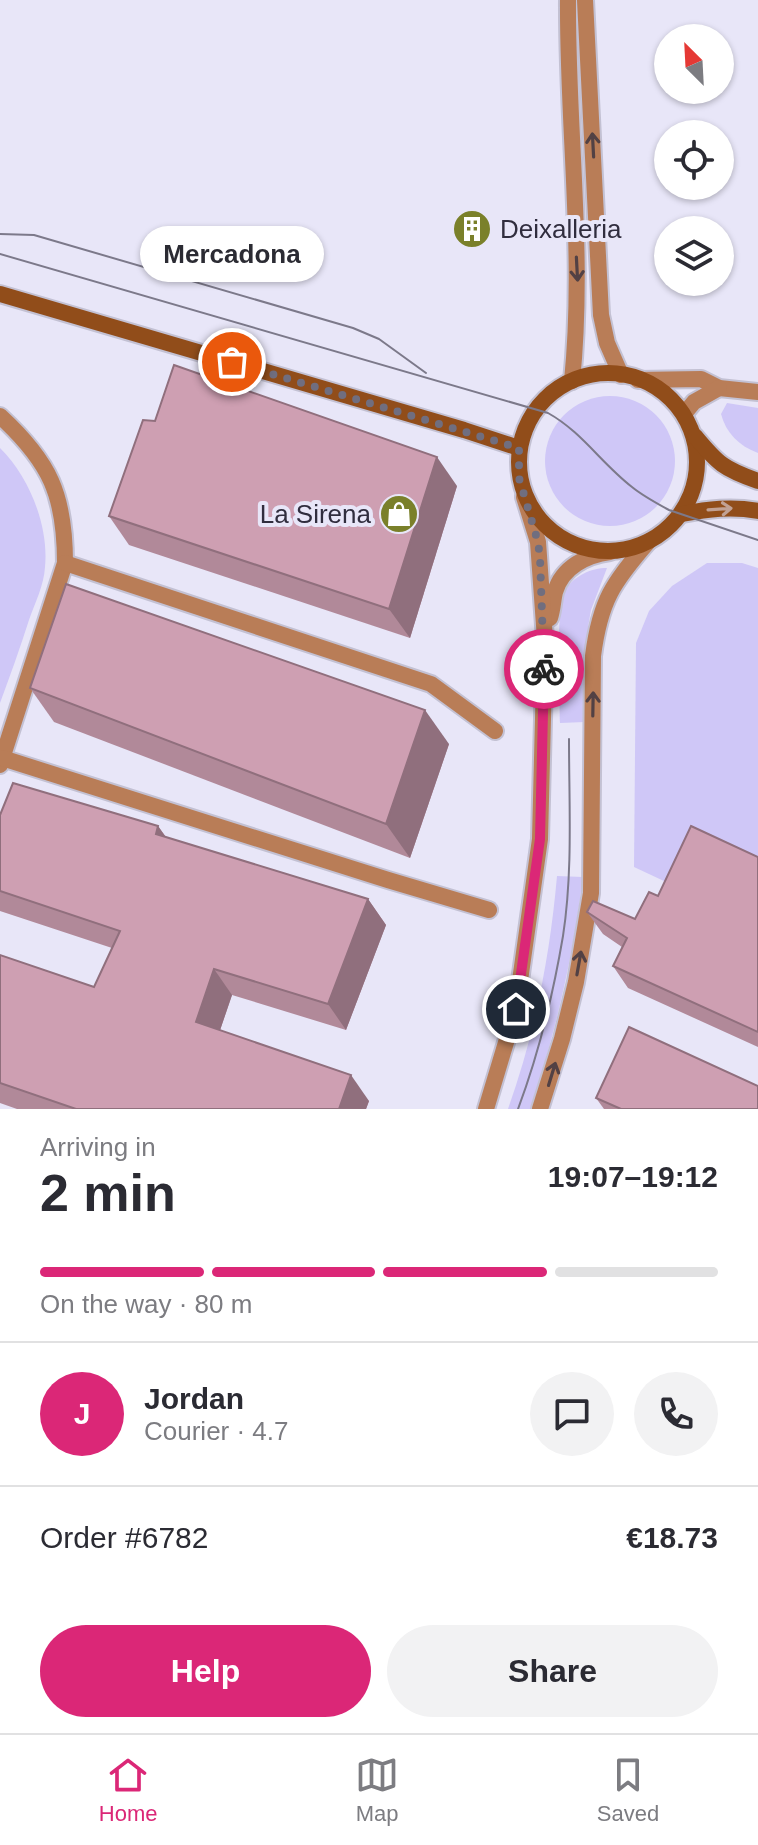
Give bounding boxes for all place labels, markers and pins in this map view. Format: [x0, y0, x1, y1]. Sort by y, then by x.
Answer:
building icon: Deixalleria [451, 208, 493, 250]
place label: Deixalleria [500, 214, 622, 244]
callout: Mercadona [140, 226, 324, 282]
pin [198, 328, 266, 396]
shop icon: La Sirena [378, 493, 420, 535]
place label: La Sirena [260, 499, 372, 529]
pin [482, 975, 550, 1043]

